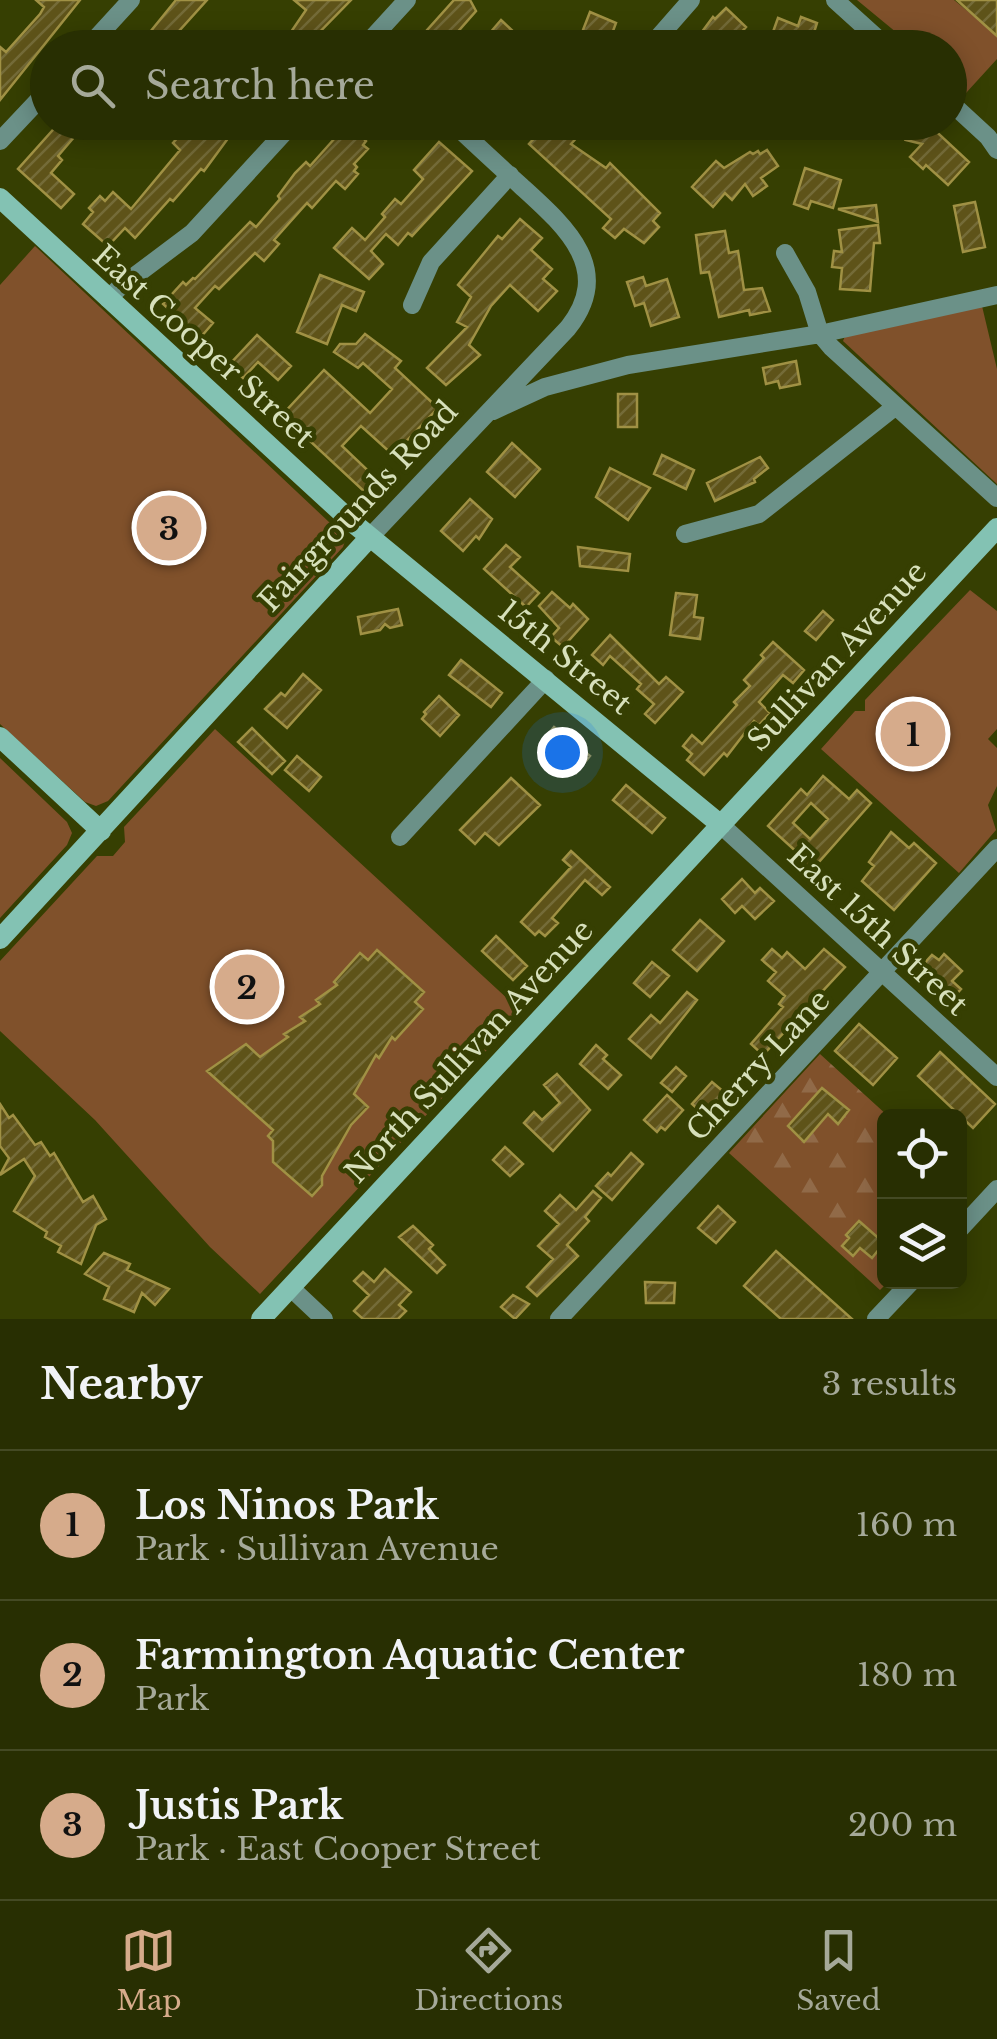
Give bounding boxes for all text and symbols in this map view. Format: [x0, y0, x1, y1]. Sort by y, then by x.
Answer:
search box [30, 30, 967, 140]
icon: search [65, 58, 120, 113]
text: Search here [145, 62, 375, 109]
street label: East Cooper Street [86, 237, 323, 456]
street label: Fairgrounds Road [251, 393, 465, 619]
pin: 3 [136, 490, 202, 566]
street label: Sullivan Avenue [740, 553, 934, 759]
street label: 15th Street [491, 592, 640, 723]
pin: 1 [880, 696, 946, 772]
your location [537, 727, 588, 778]
street label: East 15th Street [780, 837, 976, 1024]
street label: North Sullivan Avenue [337, 912, 601, 1190]
pin: 2 [214, 950, 280, 1024]
street label: Cherry Lane [678, 982, 838, 1148]
map controls [877, 1109, 967, 1289]
button: locate [877, 1109, 967, 1199]
button: layers [877, 1199, 967, 1289]
text: Nearby [40, 1358, 203, 1410]
text: 3 results [822, 1364, 957, 1404]
text: Los Ninos Park [135, 1482, 439, 1529]
text: 1 [66, 1505, 79, 1545]
text: 160 m [856, 1505, 957, 1545]
text: Park · Sullivan Avenue [135, 1529, 499, 1569]
text: Farmington Aquatic Center [135, 1632, 684, 1679]
text: 2 [62, 1655, 83, 1695]
text: 180 m [857, 1655, 957, 1695]
text: Park [135, 1679, 209, 1719]
text: Justis Park [135, 1782, 343, 1829]
text: 3 [62, 1805, 83, 1845]
text: 200 m [848, 1805, 957, 1845]
text: Park · East Cooper Street [135, 1829, 541, 1869]
tab: Map [116, 1923, 181, 2018]
tab: Directions [414, 1923, 563, 2018]
tab: Saved [796, 1923, 881, 2018]

